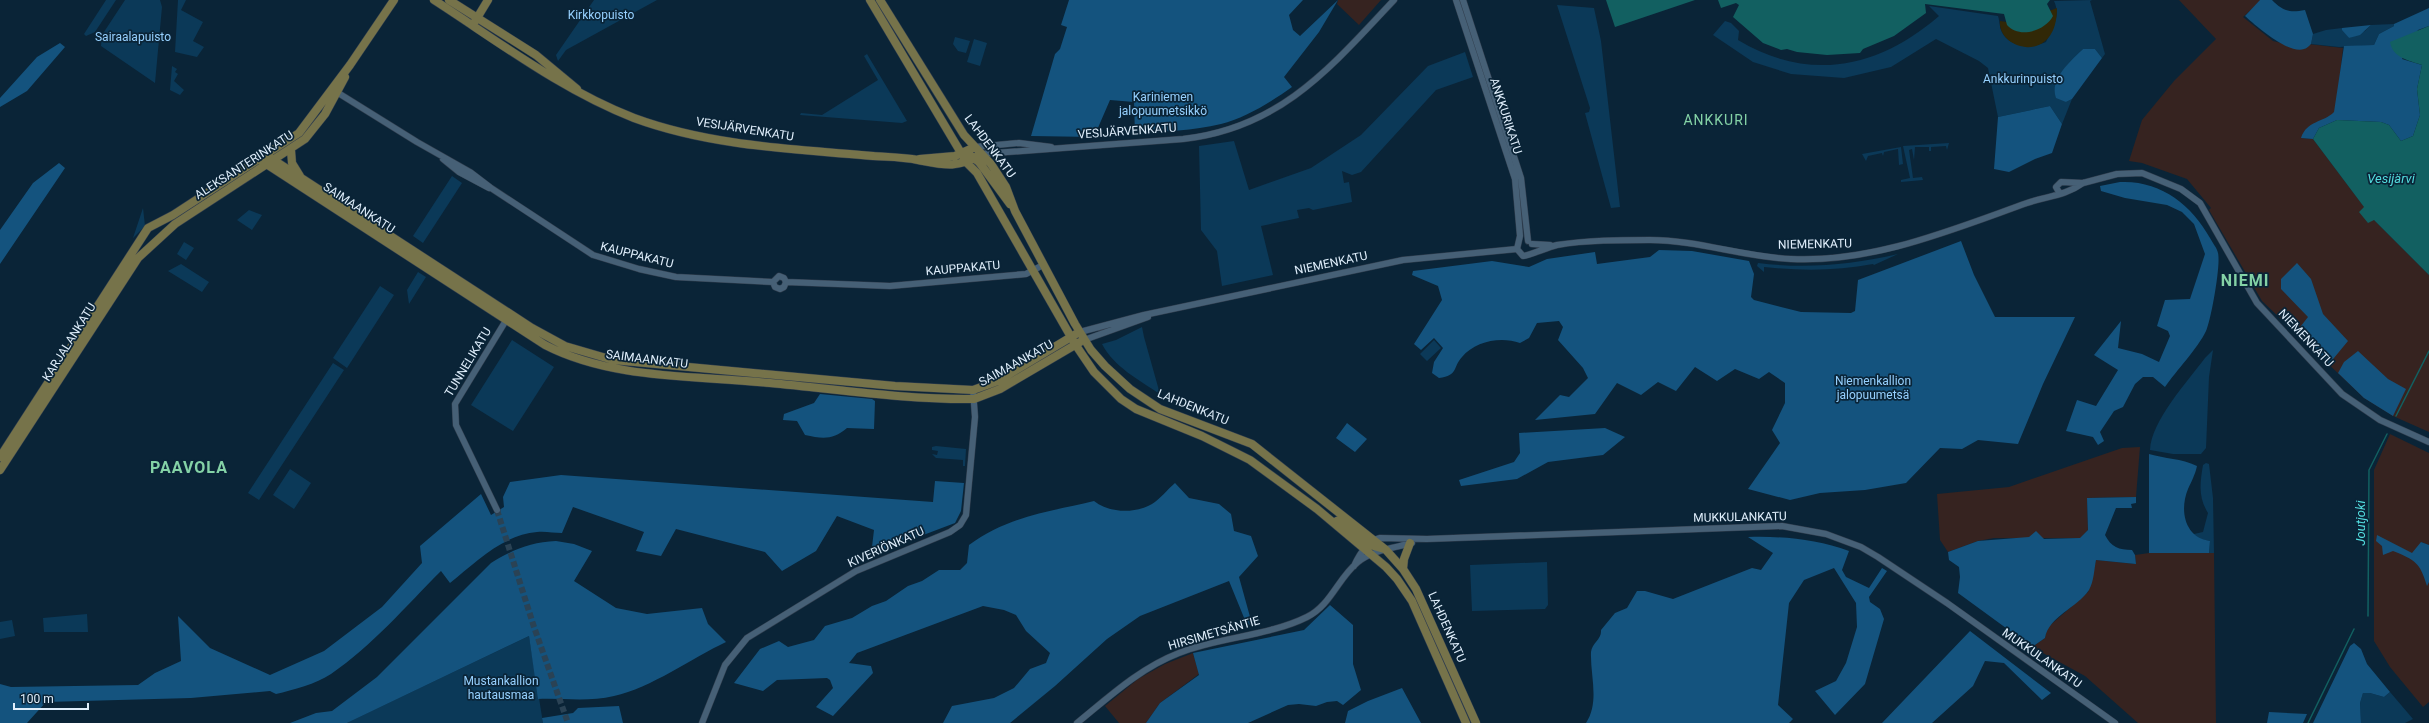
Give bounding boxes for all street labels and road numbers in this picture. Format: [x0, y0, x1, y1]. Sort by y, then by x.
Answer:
street label: ANKKURIKATU [1487, 76, 1525, 156]
street label: LAHDENKATU [962, 112, 1018, 180]
street label: VESIJÄRVENKATU [695, 113, 795, 144]
street label: VESIJÄRVENKATU [1077, 120, 1177, 141]
street label: ALEKSANTERINKATU [192, 128, 296, 202]
street label: SAIMAANKATU [321, 180, 397, 236]
street label: NIEMENKATU [1778, 236, 1852, 252]
street label: KAUPPAKATU [599, 239, 675, 271]
street label: NIEMENKATU [1293, 248, 1369, 278]
street label: KAUPPAKATU [925, 258, 1001, 278]
street label: KARJALANKATU [39, 300, 99, 384]
street label: NIEMENKATU [2276, 306, 2336, 370]
street label: TUNNELIKATU [442, 325, 494, 399]
street label: SAIMAANKATU [977, 337, 1055, 389]
street label: SAIMAANKATU [605, 347, 689, 371]
street label: LAHDENKATU [1155, 386, 1231, 428]
street label: MUKKULANKATU [1693, 509, 1787, 525]
street label: KIVERIÖNKATU [845, 523, 926, 570]
street label: LAHDENKATU [1425, 590, 1469, 664]
street label: HIRSIMETSÄNTIE [1166, 612, 1262, 653]
street label: MUKKULANKATU [2000, 625, 2084, 691]

